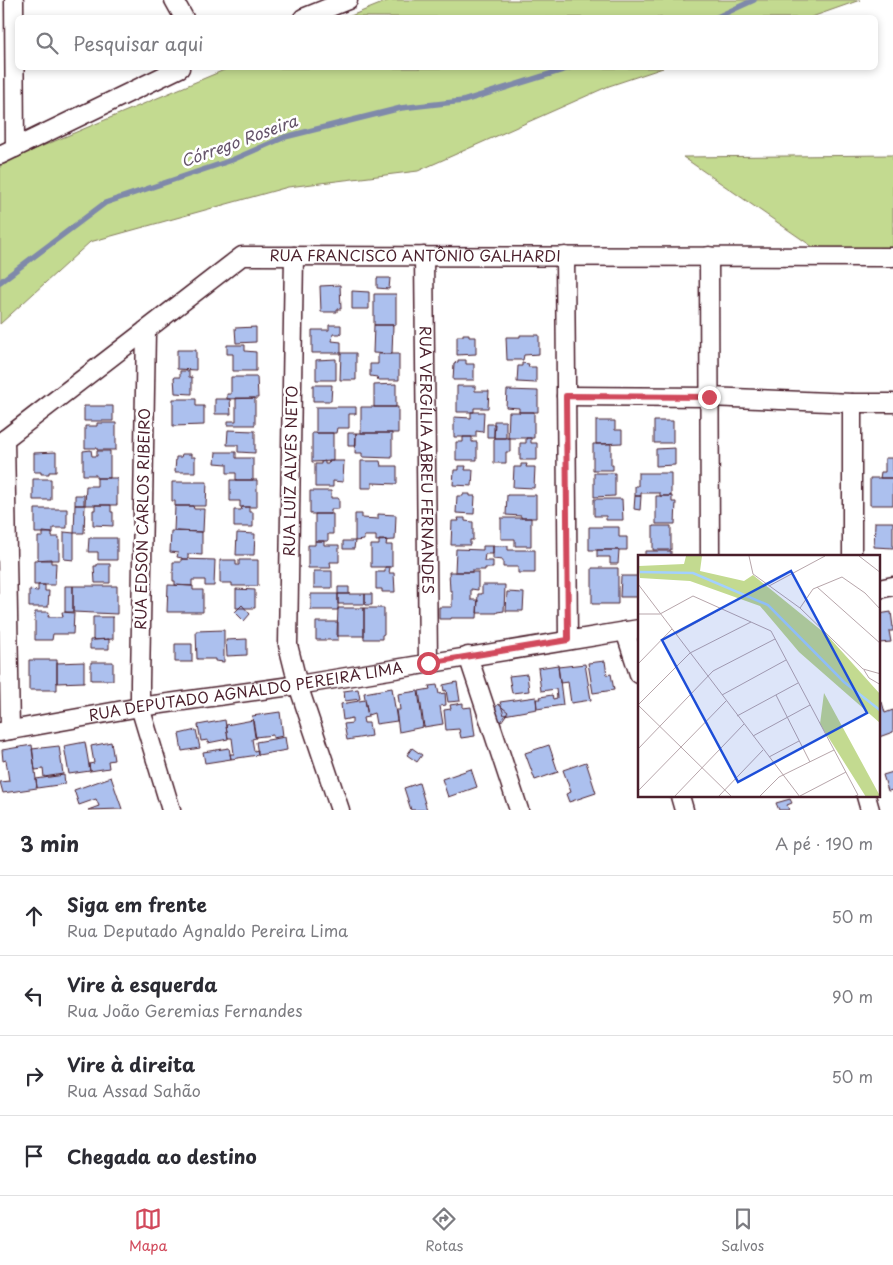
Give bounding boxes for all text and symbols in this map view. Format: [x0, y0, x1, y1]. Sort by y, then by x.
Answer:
search box [15, 15, 878, 70]
icon: search [33, 29, 61, 57]
text: Pesquisar aqui [73, 29, 203, 57]
water label: Córrego Roseira [177, 107, 301, 172]
street label: RUA FRANCISCO ANTÔNIO GALHARDI [270, 243, 561, 266]
street label: RUA VERGÍLIA ABREU FERNANDES [415, 326, 440, 594]
street label: RUA LUIZ ALVES NETO [277, 385, 302, 557]
route end [698, 386, 721, 409]
street label: RUA EDSON CARLOS RIBEIRO [128, 408, 155, 630]
inset map [638, 555, 880, 798]
route start [417, 652, 440, 675]
street label: RUA DEPUTADO AGNALDO PEREIRA LIMA [87, 655, 404, 726]
text: 3 min [20, 827, 79, 859]
text: A pé · 190 m [775, 831, 873, 855]
text: Siga em frente [67, 890, 207, 918]
icon: ahead [20, 902, 48, 930]
text: 50 m [832, 904, 873, 928]
text: Rua Deputado Agnaldo Pereira Lima [67, 918, 348, 942]
text: Vire à esquerda [67, 970, 218, 998]
icon: left [20, 982, 48, 1010]
text: 90 m [832, 984, 873, 1008]
text: Rua João Geremias Fernandes [67, 998, 302, 1022]
text: Vire à direita [67, 1050, 195, 1078]
icon: right [20, 1062, 48, 1090]
text: 50 m [832, 1064, 873, 1088]
text: Rua Assad Sahão [67, 1078, 201, 1102]
icon: arrive [20, 1142, 48, 1170]
text: Chegada ao destino [67, 1142, 257, 1170]
tab: Mapa [129, 1205, 167, 1256]
tab: Rotas [425, 1205, 463, 1256]
tab: Salvos [721, 1205, 764, 1256]

